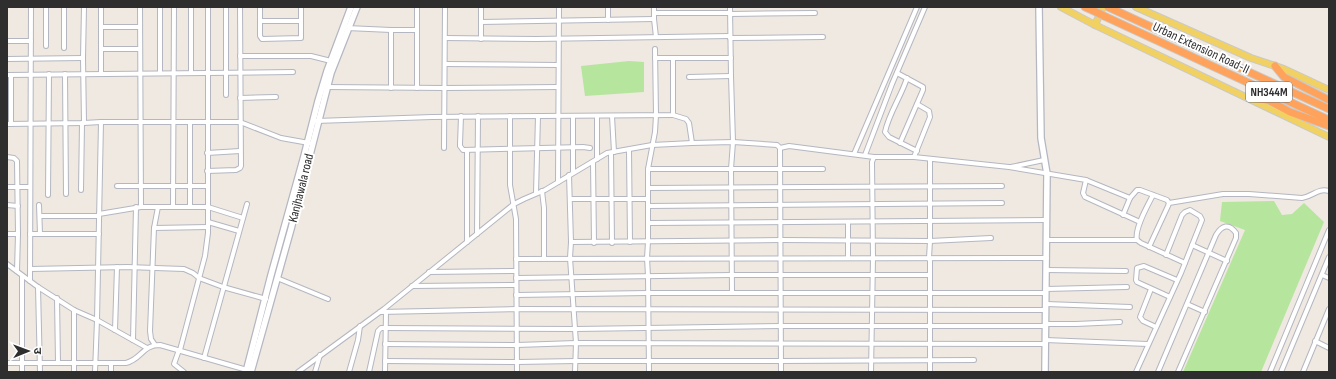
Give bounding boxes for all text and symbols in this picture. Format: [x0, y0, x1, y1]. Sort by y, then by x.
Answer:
street label: Urban Extension Road-II [1150, 19, 1252, 77]
road number: NH344M [1246, 82, 1292, 102]
street label: Kanjhawala road [285, 152, 317, 224]
north arrow [8, 331, 48, 371]
text: उ [31, 348, 44, 355]

